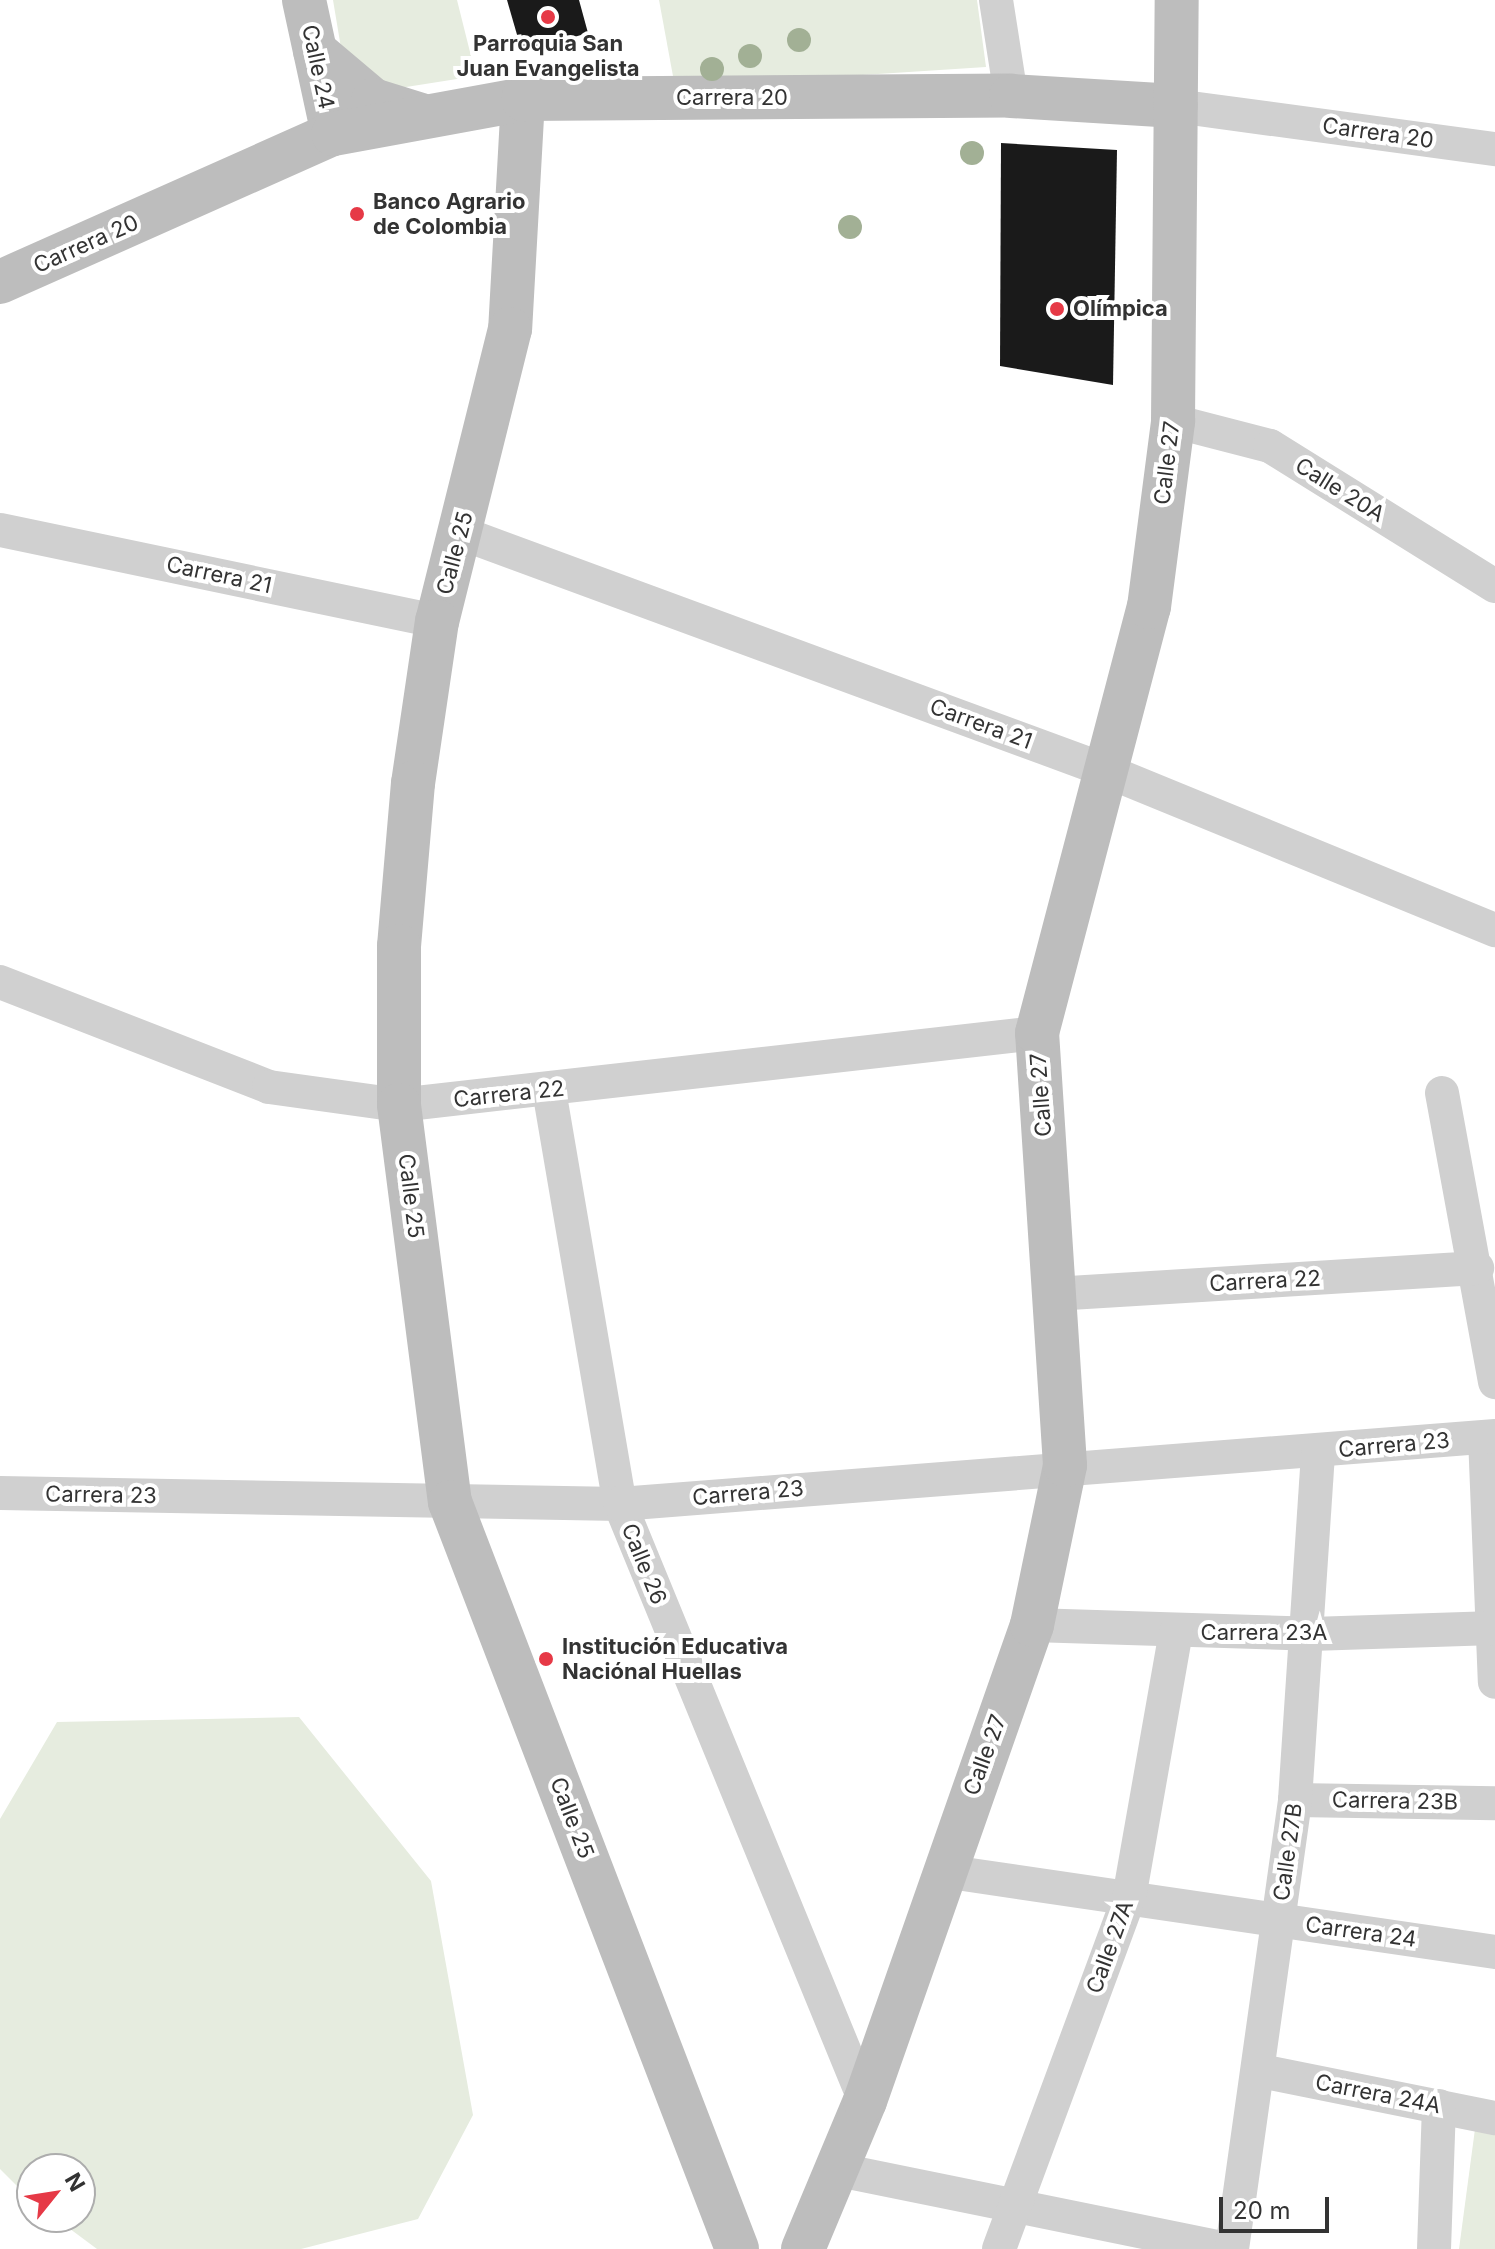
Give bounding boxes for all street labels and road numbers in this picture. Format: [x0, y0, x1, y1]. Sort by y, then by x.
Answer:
street label: Calle 24 [296, 22, 340, 112]
street label: Carrera 20 [676, 85, 788, 111]
street label: Carrera 20 [1321, 112, 1435, 154]
street label: Carrera 20 [30, 209, 142, 279]
street label: Calle 27 [1149, 420, 1185, 506]
street label: Calle 20A [1290, 452, 1390, 528]
street label: Calle 25 [431, 509, 479, 597]
street label: Carrera 21 [164, 551, 274, 599]
street label: Carrera 21 [926, 693, 1036, 755]
street label: Calle 27 [1025, 1052, 1057, 1138]
street label: Carrera 22 [452, 1075, 566, 1113]
street label: Calle 25 [393, 1152, 429, 1240]
street label: Carrera 22 [1209, 1265, 1321, 1297]
street label: Carrera 23 [1337, 1427, 1451, 1463]
street label: Carrera 23 [691, 1475, 805, 1511]
street label: Carrera 23 [45, 1481, 157, 1509]
street label: Calle 26 [616, 1520, 672, 1608]
street label: Carrera 23A [1201, 1620, 1327, 1646]
street label: Calle 27 [958, 1711, 1012, 1799]
street label: Calle 25 [544, 1774, 600, 1862]
street label: Carrera 23B [1332, 1787, 1458, 1815]
street label: Calle 27B [1268, 1801, 1308, 1903]
street label: Calle 27A [1081, 1897, 1139, 1997]
street label: Carrera 24 [1304, 1911, 1418, 1953]
street label: Carrera 24A [1313, 2069, 1443, 2119]

